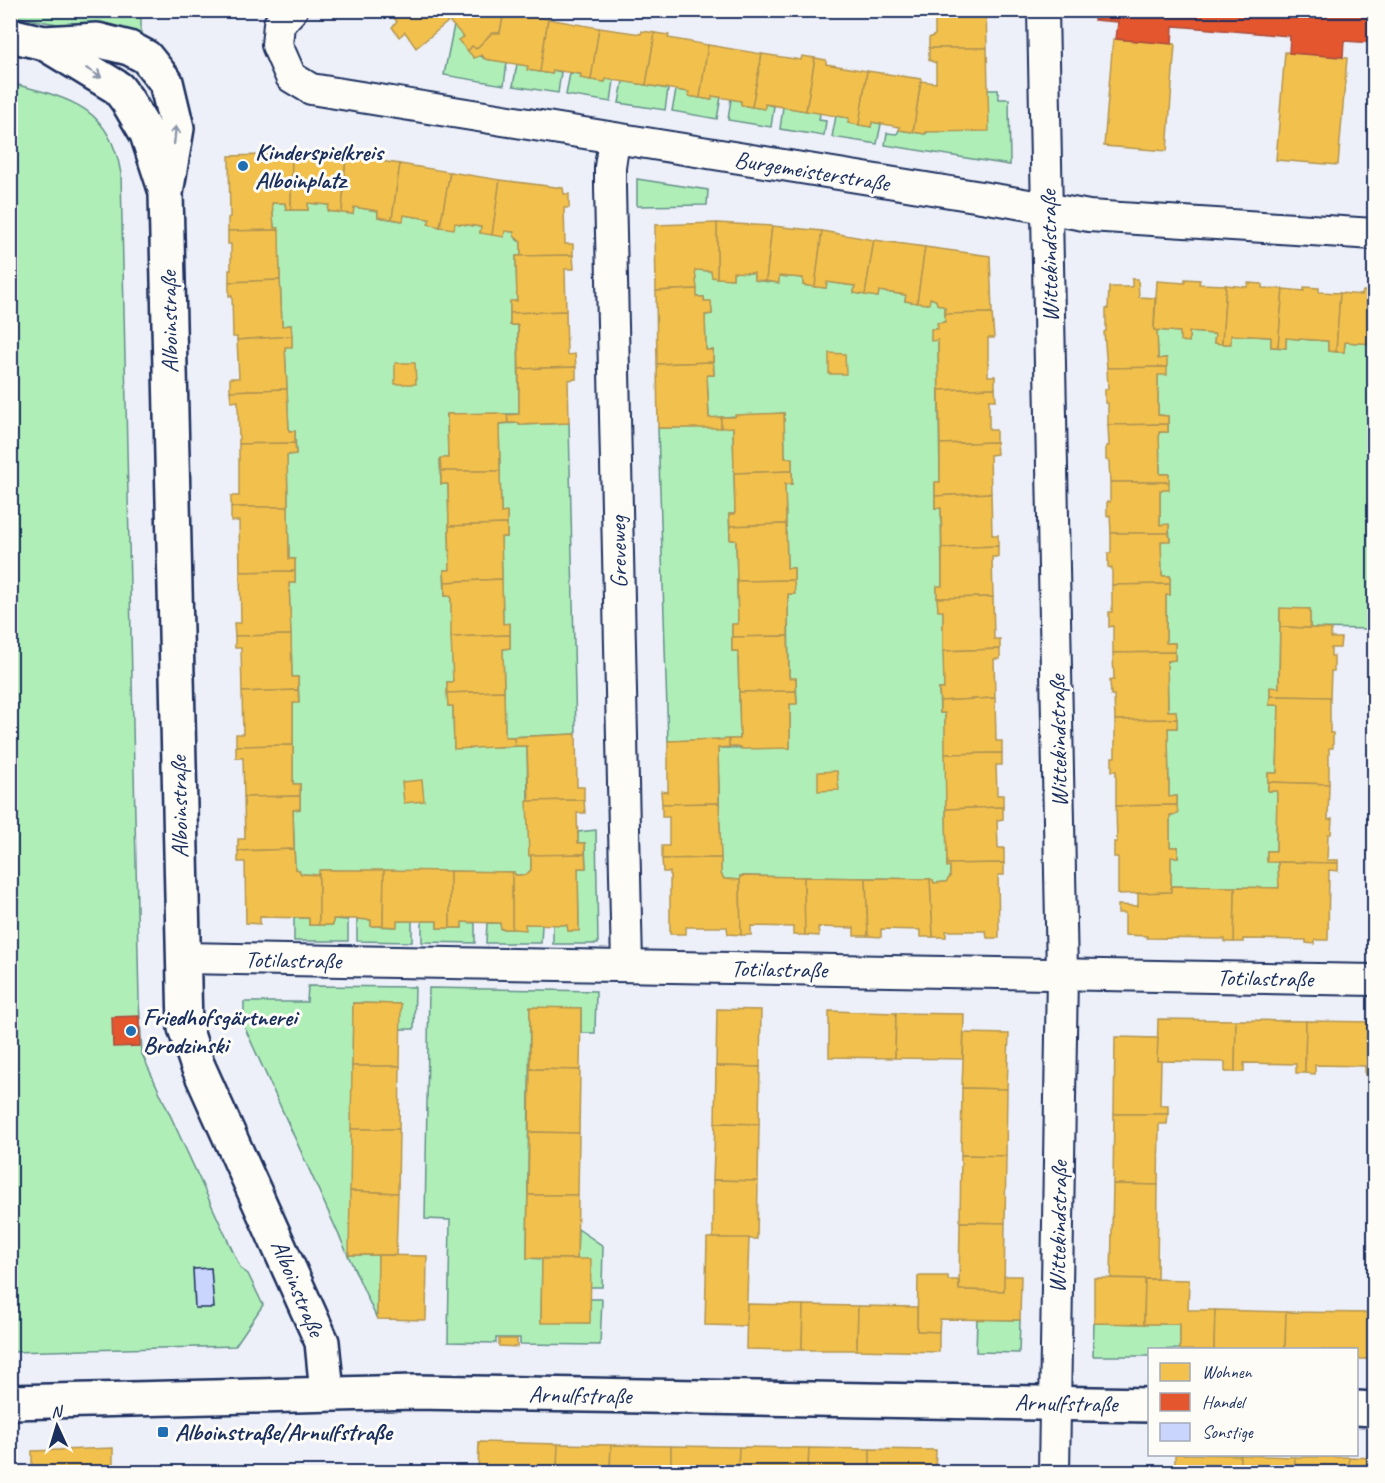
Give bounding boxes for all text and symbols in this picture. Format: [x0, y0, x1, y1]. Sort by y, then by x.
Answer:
one-way arrow [85, 68, 102, 80]
one-way arrow [170, 126, 181, 146]
place label: Kinderspielkreis Alboinplatz [255, 137, 385, 195]
street label: Burgemeisterstraße [732, 144, 894, 198]
marker: Kinderspielkreis Alboinplatz [236, 159, 250, 173]
street label: Wittekindstraße [1033, 187, 1065, 322]
street label: Alboinstraße [153, 268, 185, 373]
street label: Greveweg [602, 514, 634, 589]
street label: Wittekindstraße [1042, 672, 1074, 807]
street label: Alboinstraße [163, 753, 195, 858]
street label: Totilastraße [245, 944, 344, 976]
street label: Totilastraße [731, 953, 830, 985]
street label: Totilastraße [1217, 962, 1316, 994]
place label: Friedhofsgärtnerei Brodzinski [143, 1002, 300, 1060]
marker: Friedhofsgärtnerei Brodzinski [124, 1024, 138, 1038]
street label: Wittekindstraße [1042, 1158, 1074, 1293]
street label: Alboinstraße [264, 1235, 333, 1343]
legend [1148, 1348, 1358, 1456]
text: Wohnen [1202, 1361, 1253, 1383]
street label: Arnulfstraße [528, 1379, 634, 1411]
street label: Arnulfstraße [1014, 1387, 1120, 1419]
text: Handel [1202, 1391, 1247, 1413]
north arrow [27, 1396, 87, 1456]
text: N [50, 1401, 65, 1422]
place label: Alboinstraße/Arnulfstraße [175, 1417, 394, 1447]
text: Sonstige [1202, 1421, 1254, 1443]
marker: Alboinstraße/Arnulfstraße [156, 1425, 170, 1439]

